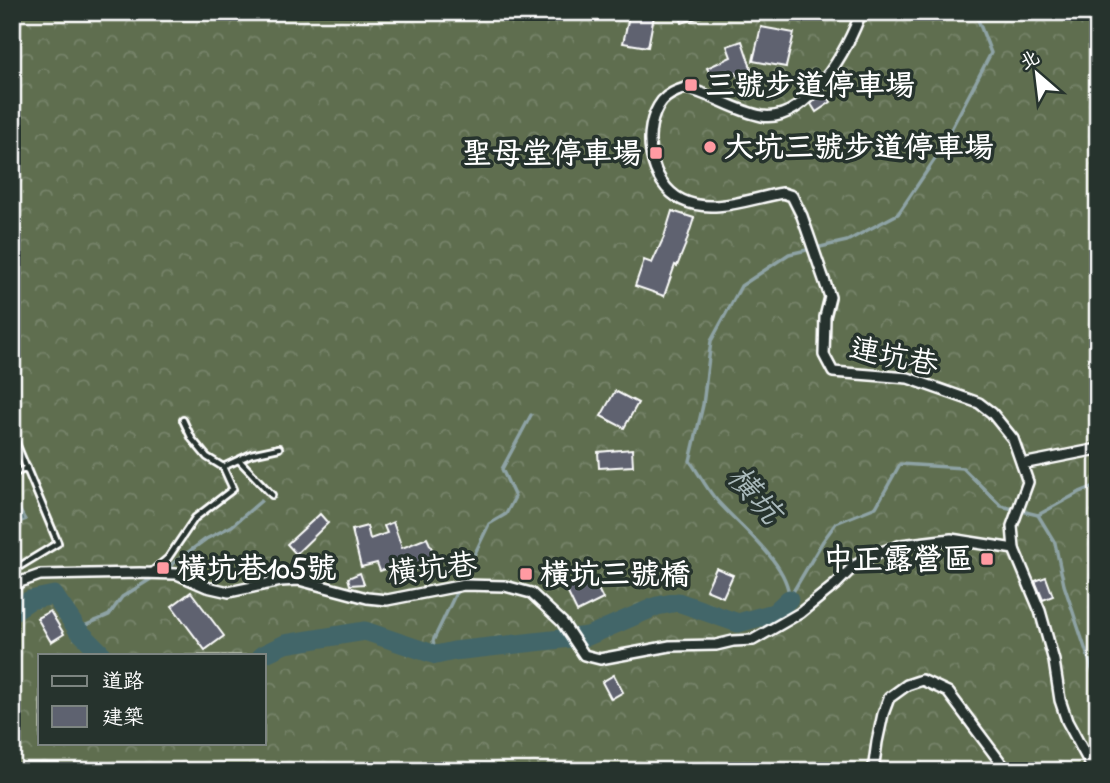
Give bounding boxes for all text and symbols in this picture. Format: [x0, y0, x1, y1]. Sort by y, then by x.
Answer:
north arrow [1002, 38, 1072, 108]
text: 北 [1015, 45, 1045, 78]
place label: 三號步道停車場 [705, 66, 915, 110]
marker: 三號步道停車場 [683, 77, 699, 93]
place label: 大坑三號步道停車場 [724, 128, 994, 172]
place label: 聖母堂停車場 [462, 134, 642, 178]
marker: 大坑三號步道停車場 [702, 139, 718, 155]
marker: 聖母堂停車場 [648, 145, 664, 161]
street label: 連坑巷 [845, 329, 942, 389]
water label: 橫坑 [714, 457, 793, 538]
place label: 中正露營區 [823, 540, 973, 584]
street label: 橫坑巷 [385, 544, 479, 598]
place label: 橫坑巷105號 [177, 549, 337, 593]
marker: 中正露營區 [979, 551, 995, 567]
place label: 橫坑三號橋 [540, 555, 690, 599]
marker: 橫坑巷105號 [155, 560, 171, 576]
marker: 橫坑三號橋 [518, 566, 534, 582]
legend [38, 654, 266, 744]
text: 道路 [102, 668, 144, 698]
text: 建築 [102, 704, 144, 734]

